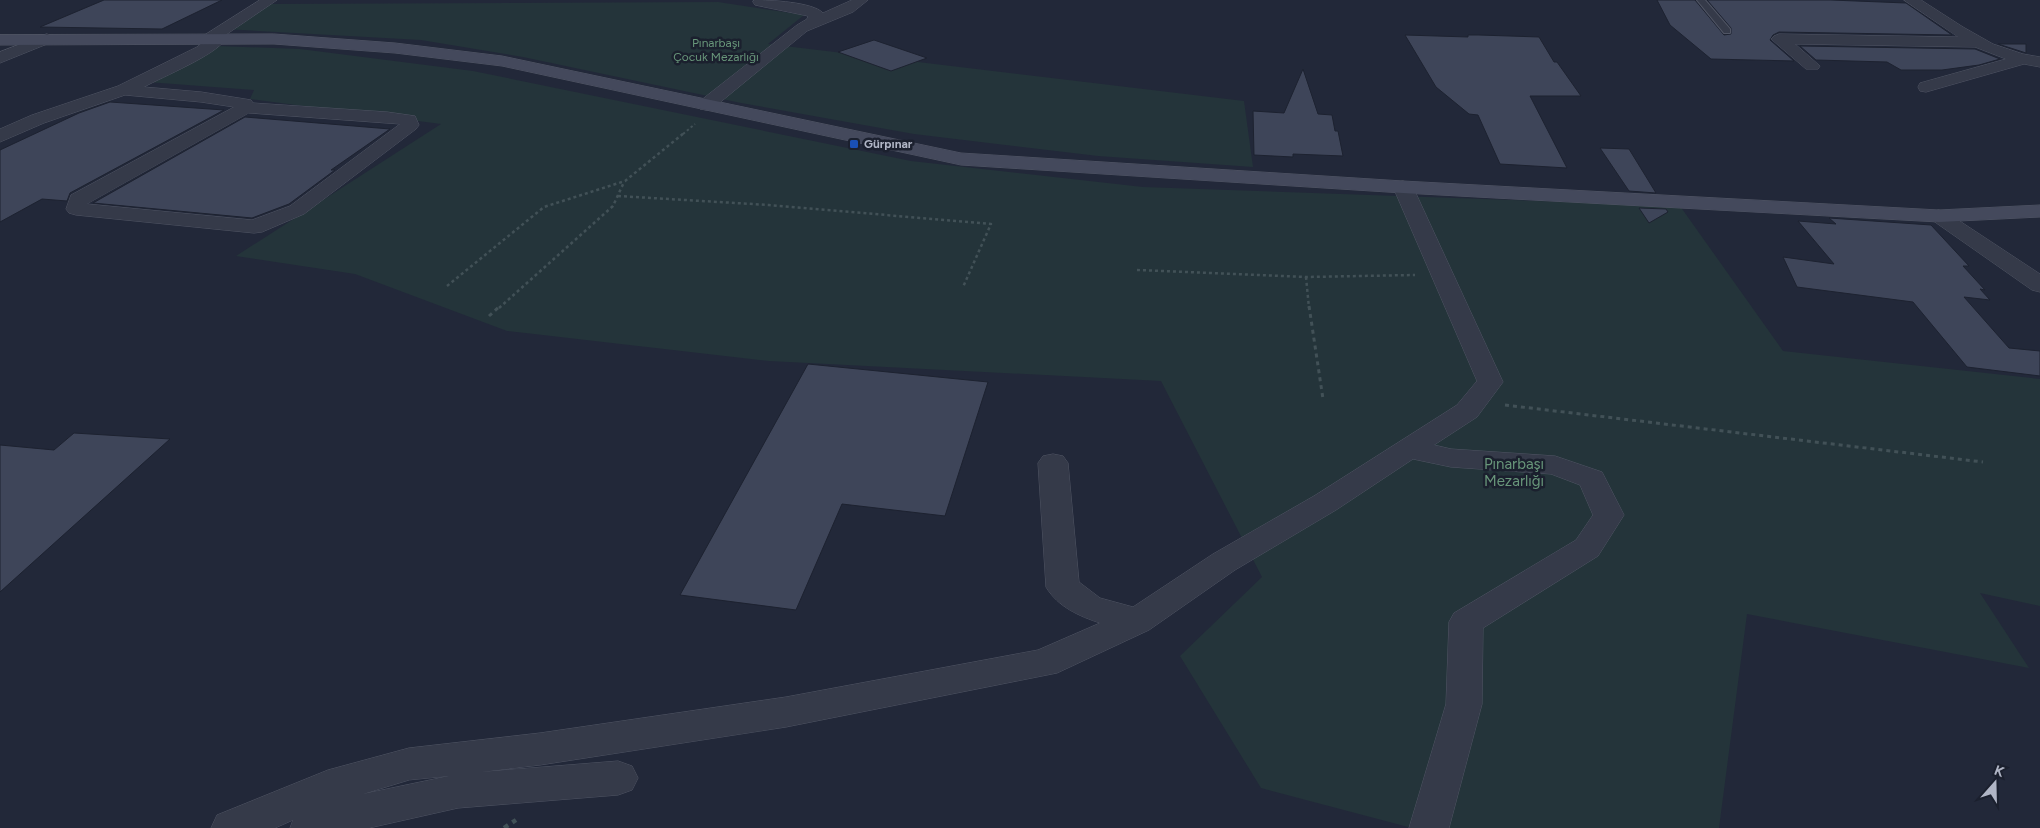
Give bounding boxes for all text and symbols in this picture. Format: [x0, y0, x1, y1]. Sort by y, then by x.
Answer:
park label: Pınarbaşı Çocuk Mezarlığı [673, 36, 759, 64]
place label: Gürpınar [864, 137, 913, 151]
marker: Gürpınar [848, 138, 860, 150]
park label: Pınarbaşı Mezarlığı [1484, 455, 1544, 490]
north arrow [1970, 758, 2020, 808]
text: K [1992, 762, 2007, 781]

